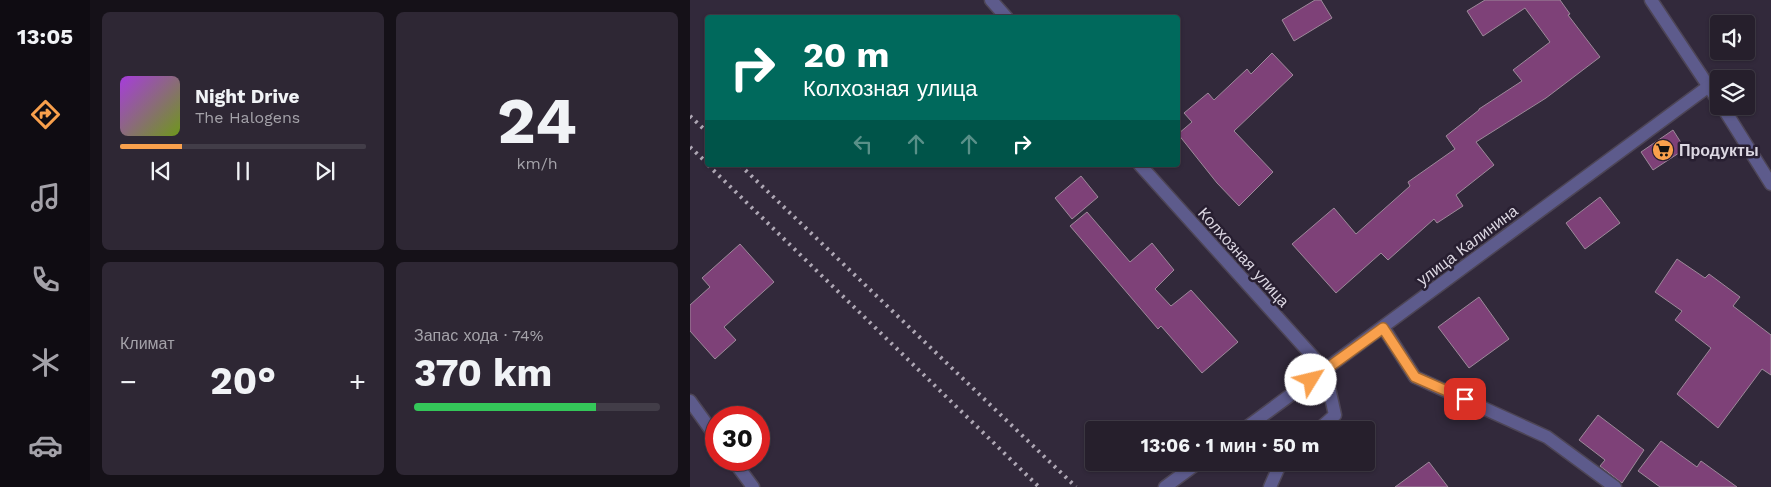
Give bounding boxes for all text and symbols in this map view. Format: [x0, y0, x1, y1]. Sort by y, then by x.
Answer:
map controls [1710, 15, 1755, 115]
button: sound [1710, 15, 1755, 60]
text: 13:05 [17, 24, 73, 49]
text: 20 m [803, 34, 889, 76]
icon: right [720, 35, 785, 100]
button: layers [1710, 70, 1755, 115]
text: Колхозная улица [803, 76, 978, 101]
text: 24 [497, 83, 577, 159]
text: Night Drive [195, 85, 300, 108]
icon: directions [28, 97, 63, 132]
text: The Halogens [195, 108, 300, 127]
icon: left [849, 130, 877, 158]
icon: ahead [902, 130, 930, 158]
icon: ahead [955, 130, 983, 158]
icon: right [1008, 130, 1036, 158]
supermarket icon: Продукты [1651, 138, 1675, 162]
place label: Продукты [1679, 141, 1759, 160]
text: km/h [516, 154, 558, 173]
icon: previous [147, 157, 175, 185]
icon: pause [229, 157, 257, 185]
icon: next [311, 157, 339, 185]
icon: music [28, 180, 63, 215]
street label: улица Калинина [1413, 201, 1522, 290]
street label: Колхозная улица [1194, 204, 1293, 311]
icon: phone [28, 262, 63, 297]
text: Запас хода · 74% [414, 326, 543, 345]
text: Климат [120, 334, 174, 353]
icon: climate [28, 345, 63, 380]
text: 370 km [414, 351, 552, 395]
position arrow [1284, 353, 1336, 405]
text: 20° [210, 359, 276, 403]
text: − [120, 365, 137, 398]
text: + [349, 365, 366, 398]
pin [1444, 378, 1486, 420]
icon: arrive [1451, 385, 1479, 413]
speed limit sign: 30 [705, 406, 770, 471]
icon: car [28, 428, 63, 463]
text: 13:06 · 1 мин · 50 m [1141, 434, 1319, 457]

